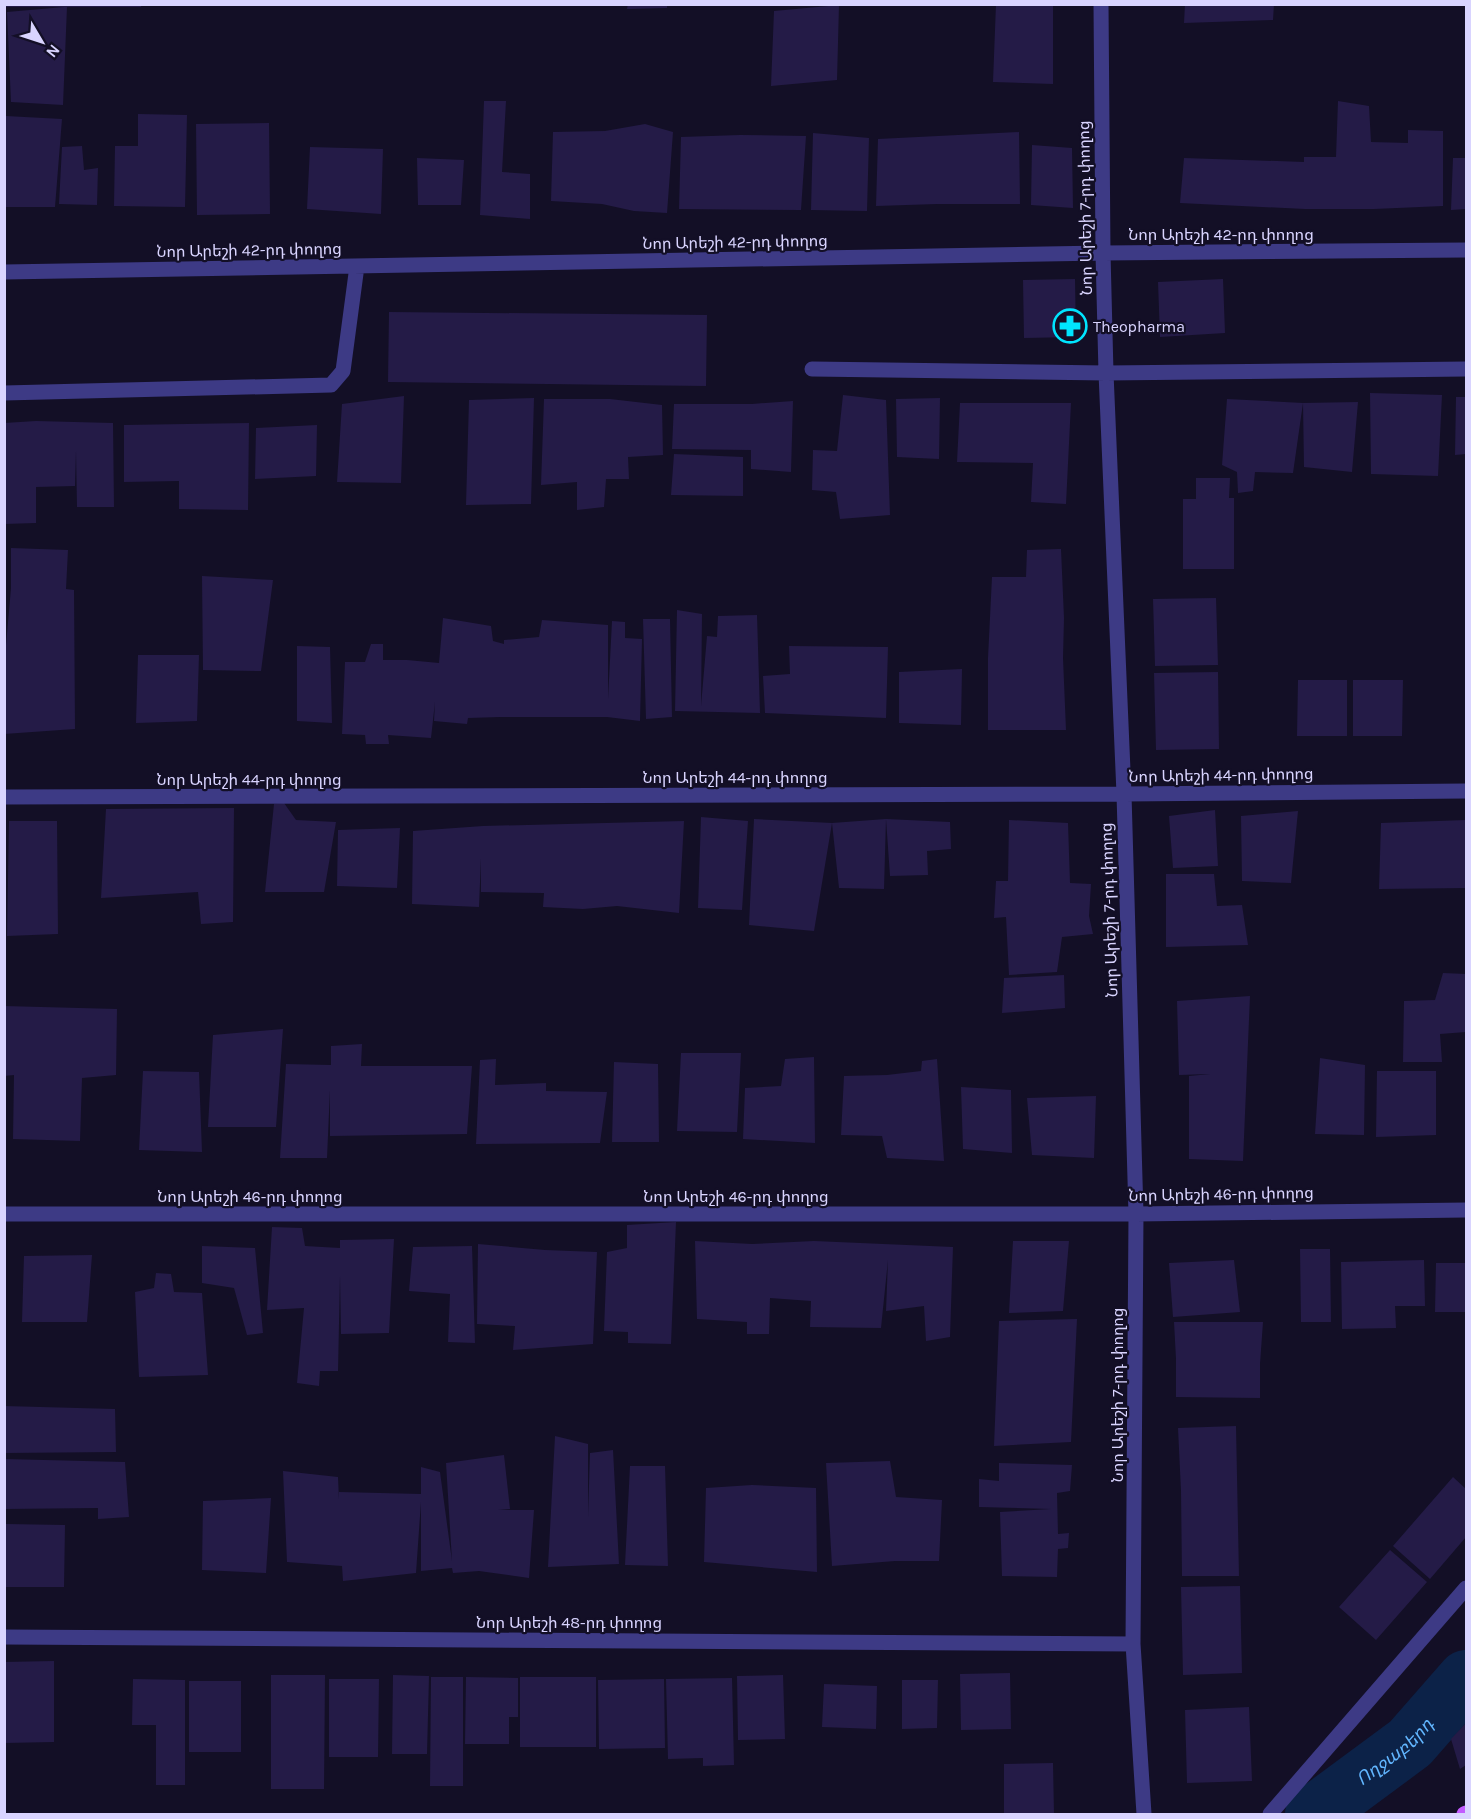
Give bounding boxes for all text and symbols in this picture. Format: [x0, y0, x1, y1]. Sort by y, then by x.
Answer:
north arrow [12, 12, 72, 72]
text: N [42, 41, 64, 62]
street label: Նոր Արեշի 7-րդ փողոց [1074, 120, 1096, 296]
street label: Նոր Արեշի 42-րդ փողոց [1128, 225, 1314, 244]
street label: Նոր Արեշի 42-րդ փողոց [642, 231, 828, 253]
street label: Նոր Արեշի 42-րդ փողոց [156, 239, 342, 261]
pharmacy icon: Theopharma [1052, 308, 1088, 344]
place label: Theopharma [1093, 317, 1185, 336]
street label: Նոր Արեշի 44-րդ փողոց [1128, 764, 1314, 786]
street label: Նոր Արեշի 44-րդ փողոց [642, 768, 828, 787]
street label: Նոր Արեշի 44-րդ փողոց [156, 770, 342, 789]
street label: Նոր Արեշի 7-րդ փողոց [1096, 822, 1122, 998]
street label: Նոր Արեշի 46-րդ փողոց [1128, 1183, 1314, 1205]
street label: Նոր Արեշի 46-րդ փողոց [157, 1187, 343, 1206]
street label: Նոր Արեշի 46-րդ փողոց [643, 1187, 829, 1206]
street label: Նոր Արեշի 7-րդ փողոց [1108, 1308, 1127, 1482]
street label: Նոր Արեշի 48-րդ փողոց [476, 1613, 662, 1632]
water label: Ողջաբերդ [1352, 1713, 1438, 1790]

